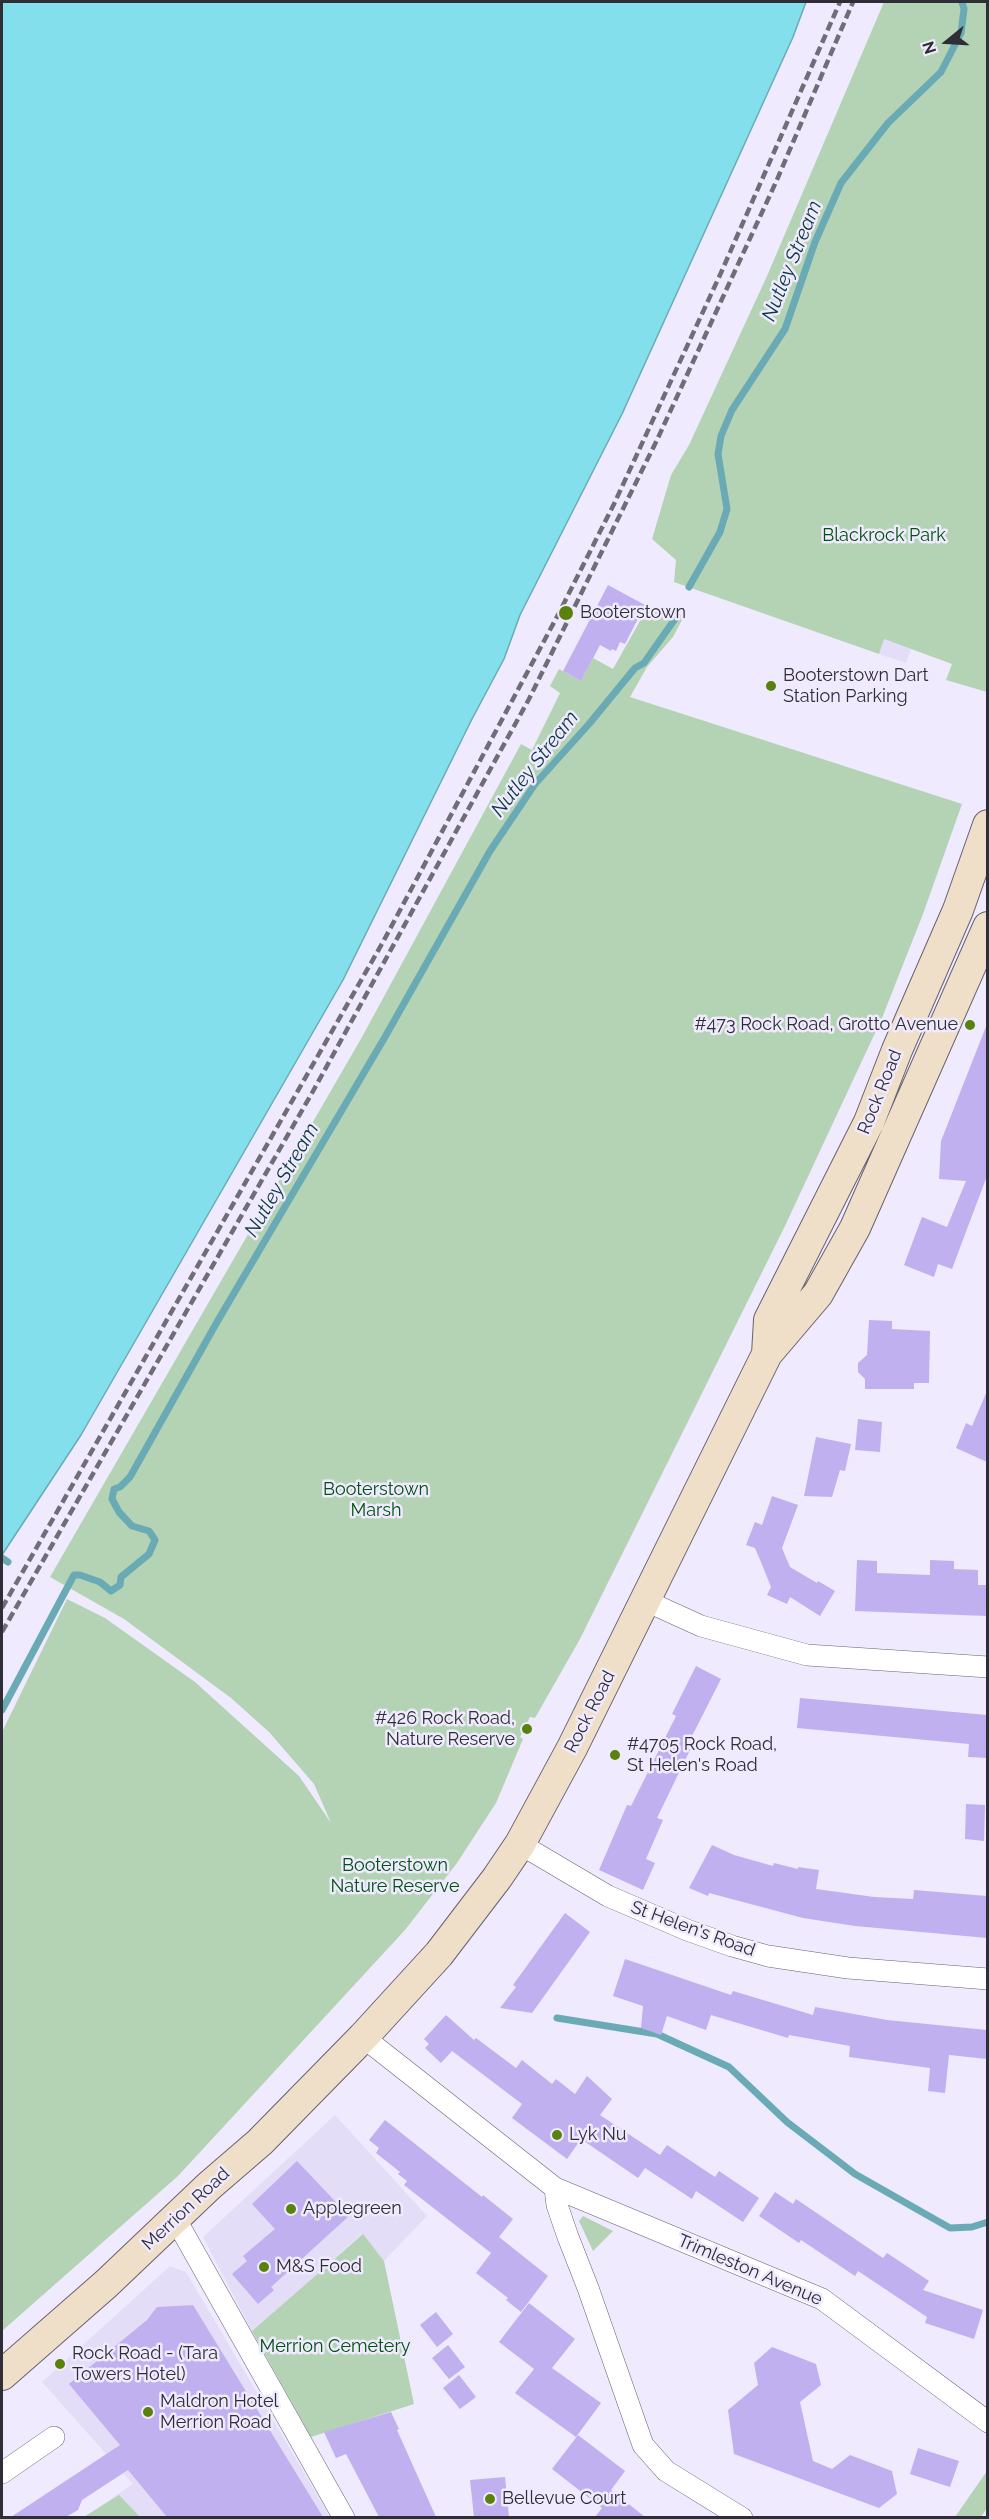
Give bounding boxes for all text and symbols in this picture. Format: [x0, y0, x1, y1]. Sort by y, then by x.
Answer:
north arrow [917, 12, 977, 72]
text: N [918, 39, 940, 56]
water label: Nutley Stream [757, 197, 827, 325]
park label: Blackrock Park [822, 525, 946, 547]
place label: Booterstown [580, 602, 686, 624]
marker: Booterstown [557, 604, 575, 622]
place label: Booterstown Dart Station Parking [783, 665, 929, 708]
marker: Booterstown Dart Station Parking [764, 679, 778, 693]
water label: Nutley Stream [486, 706, 584, 822]
place label: #473 Rock Road, Grotto Avenue [695, 1014, 958, 1036]
marker: #473 Rock Road, Grotto Avenue [963, 1018, 977, 1032]
street label: Rock Road [853, 1047, 907, 1137]
water label: Nutley Stream [240, 1119, 324, 1241]
park label: Booterstown Marsh [323, 1479, 429, 1522]
street label: Rock Road [560, 1667, 620, 1757]
place label: #426 Rock Road, Nature Reserve [375, 1708, 515, 1750]
marker: #426 Rock Road, Nature Reserve [520, 1722, 534, 1736]
place label: #4705 Rock Road, St Helen's Road [627, 1734, 777, 1776]
marker: #4705 Rock Road, St Helen's Road [608, 1748, 622, 1762]
park label: Booterstown Nature Reserve [331, 1855, 459, 1898]
street label: St Helen's Road [628, 1896, 758, 1962]
place label: Lyk Nu [569, 2124, 627, 2146]
marker: Lyk Nu [550, 2128, 564, 2142]
street label: Merrion Road [138, 2163, 234, 2255]
place label: Applegreen [303, 2198, 402, 2220]
marker: Applegreen [284, 2202, 298, 2216]
street label: Trimleston Avenue [674, 2230, 826, 2310]
place label: M&S Food [276, 2256, 362, 2278]
marker: M&S Food [257, 2260, 271, 2274]
park label: Merrion Cemetery [259, 2336, 411, 2358]
place label: Rock Road - (Tara Towers Hotel) [72, 2343, 218, 2386]
marker: Rock Road - (Tara Towers Hotel) [53, 2357, 67, 2371]
place label: Maldron Hotel Merrion Road [160, 2391, 278, 2434]
marker: Maldron Hotel Merrion Road [141, 2405, 155, 2419]
place label: Bellevue Court [502, 2488, 626, 2510]
marker: Bellevue Court [483, 2492, 497, 2506]

